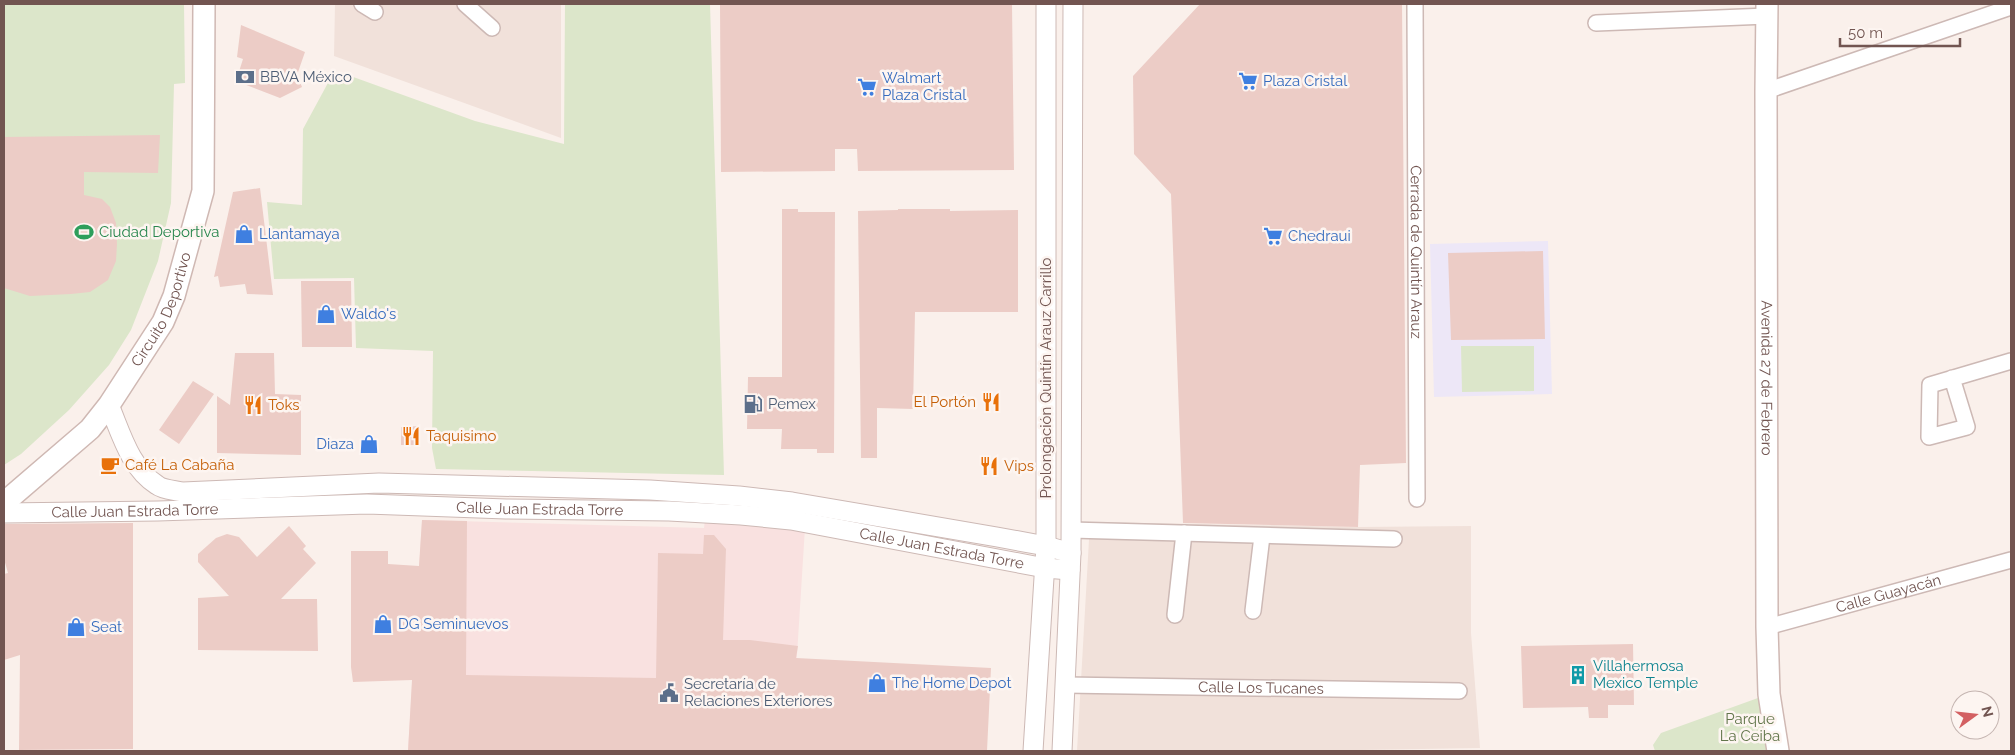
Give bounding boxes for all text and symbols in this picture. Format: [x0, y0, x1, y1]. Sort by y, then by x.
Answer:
scale bar [1840, 15, 1960, 47]
text: 50 m [1848, 24, 1883, 42]
bank icon: BBVA México [234, 66, 256, 88]
place label: BBVA México [260, 68, 352, 86]
place label: Walmart Plaza Cristal [882, 69, 967, 104]
supermarket icon: Plaza Cristal [1237, 70, 1259, 92]
place label: Plaza Cristal [1263, 72, 1348, 90]
supermarket icon: Walmart Plaza Cristal [856, 76, 878, 98]
street label: Cerrada de Quintín Arauz [1407, 165, 1425, 339]
sports icon: Ciudad Deportiva [73, 221, 95, 243]
place label: Ciudad Deportiva [99, 223, 219, 241]
shop icon: Llantamaya [233, 223, 255, 245]
place label: Llantamaya [259, 225, 340, 243]
supermarket icon: Chedraui [1262, 225, 1284, 247]
place label: Chedraui [1288, 227, 1351, 245]
street label: Circuito Deportivo [127, 250, 195, 370]
street label: Prolongación Quintín Arauz Carrillo [1037, 257, 1055, 498]
street label: Avenida 27 de Febrero [1757, 300, 1776, 456]
shop icon: Waldo's [315, 303, 337, 325]
place label: Waldo's [341, 305, 396, 323]
restaurant icon: El Portón [980, 391, 1002, 413]
fuel station icon: Pemex [742, 393, 764, 415]
place label: El Portón [913, 393, 976, 411]
restaurant icon: Toks [242, 394, 264, 416]
place label: Pemex [768, 395, 816, 413]
place label: Toks [268, 396, 300, 414]
restaurant icon: Taquisimo [400, 425, 422, 447]
place label: Taquisimo [426, 427, 496, 445]
shop icon: Diaza [358, 433, 380, 455]
place label: Diaza [316, 435, 354, 453]
cafe icon: Café La Cabaña [99, 454, 121, 476]
restaurant icon: Vips [978, 455, 1000, 477]
place label: Café La Cabaña [125, 456, 234, 474]
place label: Vips [1004, 457, 1034, 475]
street label: Calle Juan Estrada Torre [456, 498, 624, 519]
street label: Calle Juan Estrada Torre [51, 500, 219, 521]
street label: Calle Juan Estrada Torre [858, 524, 1026, 573]
street label: Calle Guayacán [1834, 571, 1943, 617]
shop icon: DG Seminuevos [372, 613, 394, 635]
place label: DG Seminuevos [398, 615, 508, 633]
shop icon: Seat [65, 616, 87, 638]
place label: Seat [91, 618, 122, 636]
place label: Villahermosa Mexico Temple [1593, 657, 1698, 692]
building icon: Villahermosa Mexico Temple [1567, 664, 1589, 686]
shop icon: The Home Depot [866, 672, 888, 694]
place label: The Home Depot [892, 674, 1011, 692]
place label: Secretaría de Relaciones Exteriores [684, 675, 833, 710]
street label: Calle Los Tucanes [1198, 678, 1324, 698]
public building icon: Secretaría de Relaciones Exteriores [658, 682, 680, 704]
north arrow [1950, 690, 2000, 740]
text: N [1978, 704, 1997, 719]
park label: Parque La Ceiba [1720, 710, 1780, 745]

